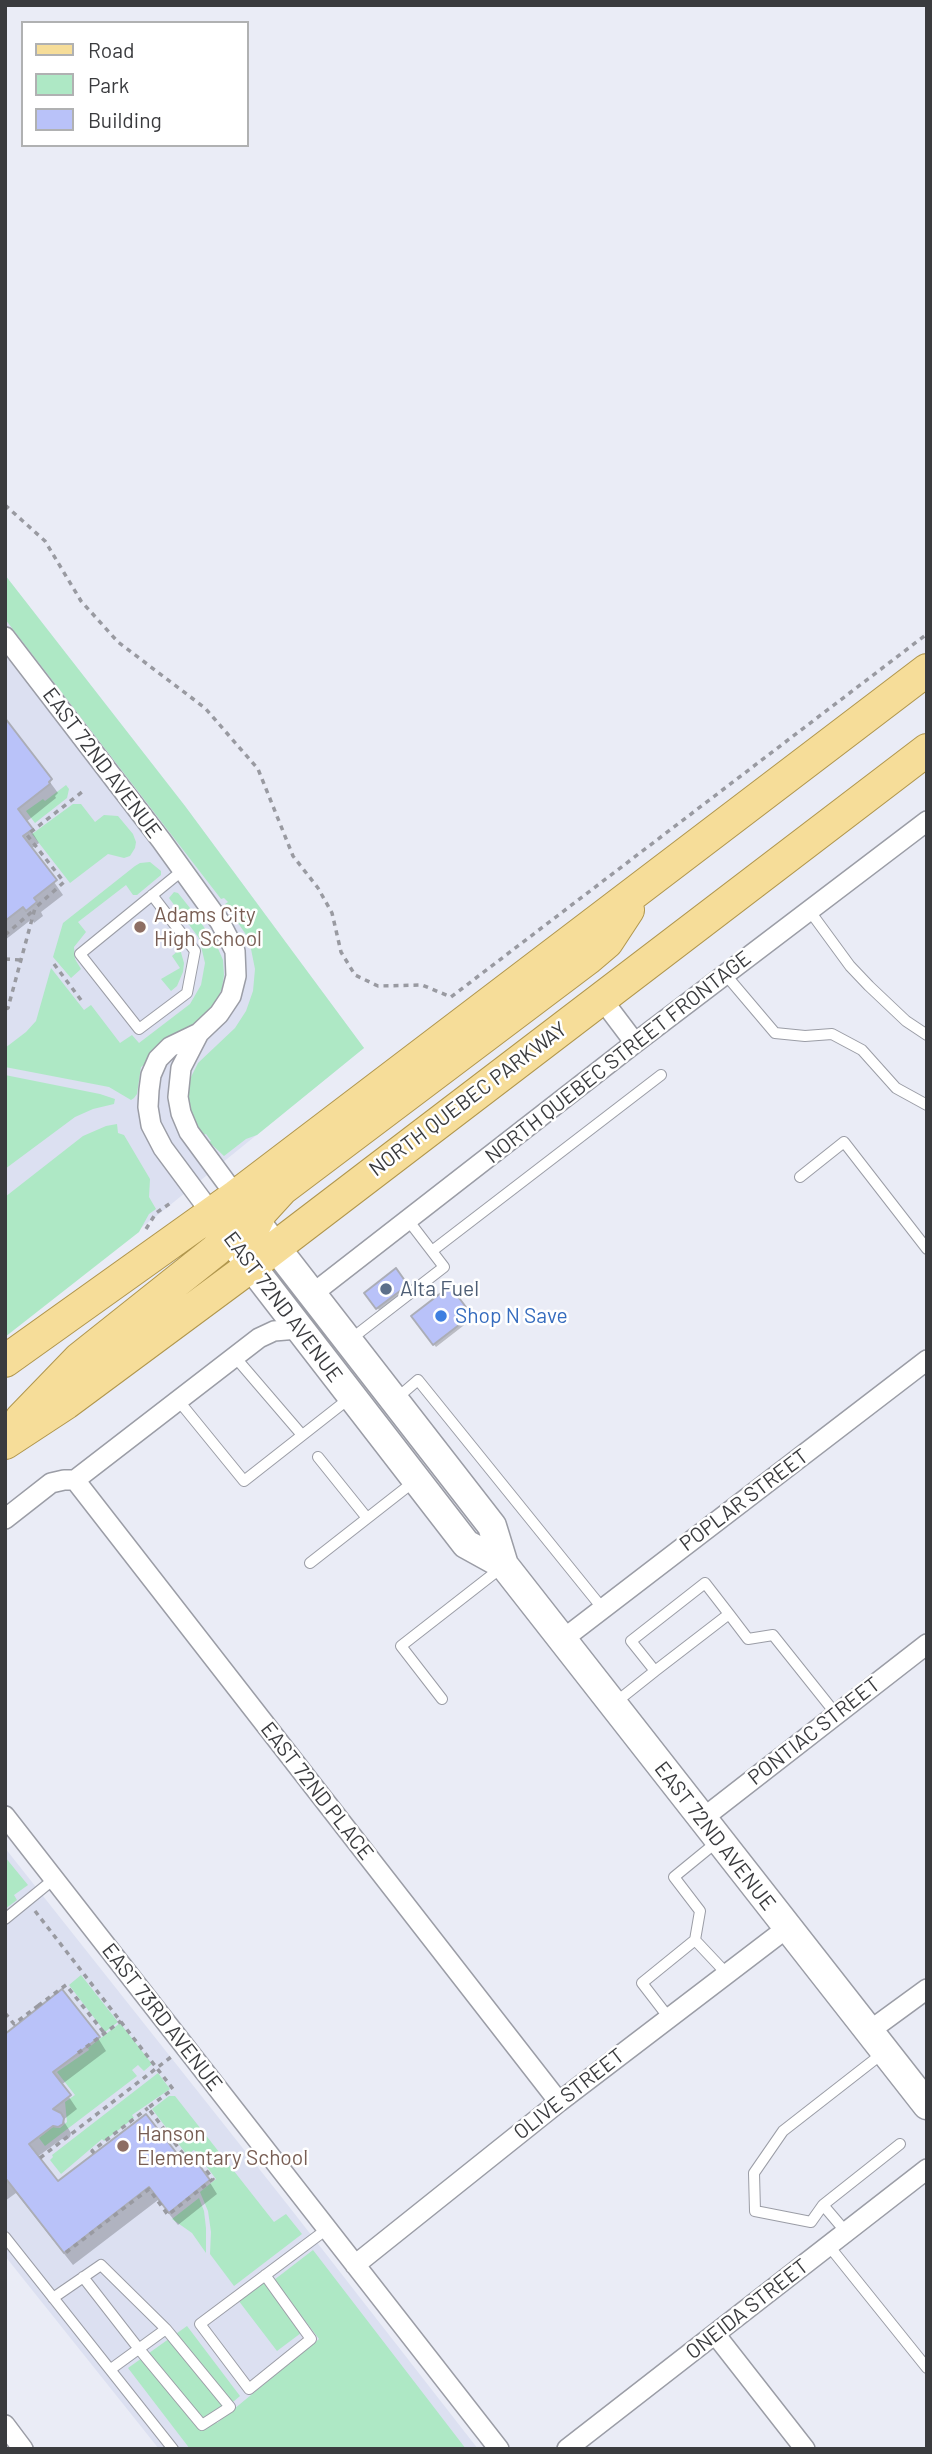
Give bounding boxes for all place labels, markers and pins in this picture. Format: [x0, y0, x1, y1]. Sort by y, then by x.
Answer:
place label: Adams City High School [154, 902, 262, 952]
marker: Adams City High School [132, 919, 148, 935]
place label: Alta Fuel [400, 1276, 479, 1302]
marker: Alta Fuel [378, 1281, 394, 1297]
place label: Shop N Save [455, 1303, 568, 1329]
marker: Shop N Save [433, 1308, 449, 1324]
place label: Hanson Elementary School [137, 2121, 308, 2171]
marker: Hanson Elementary School [115, 2138, 131, 2154]

